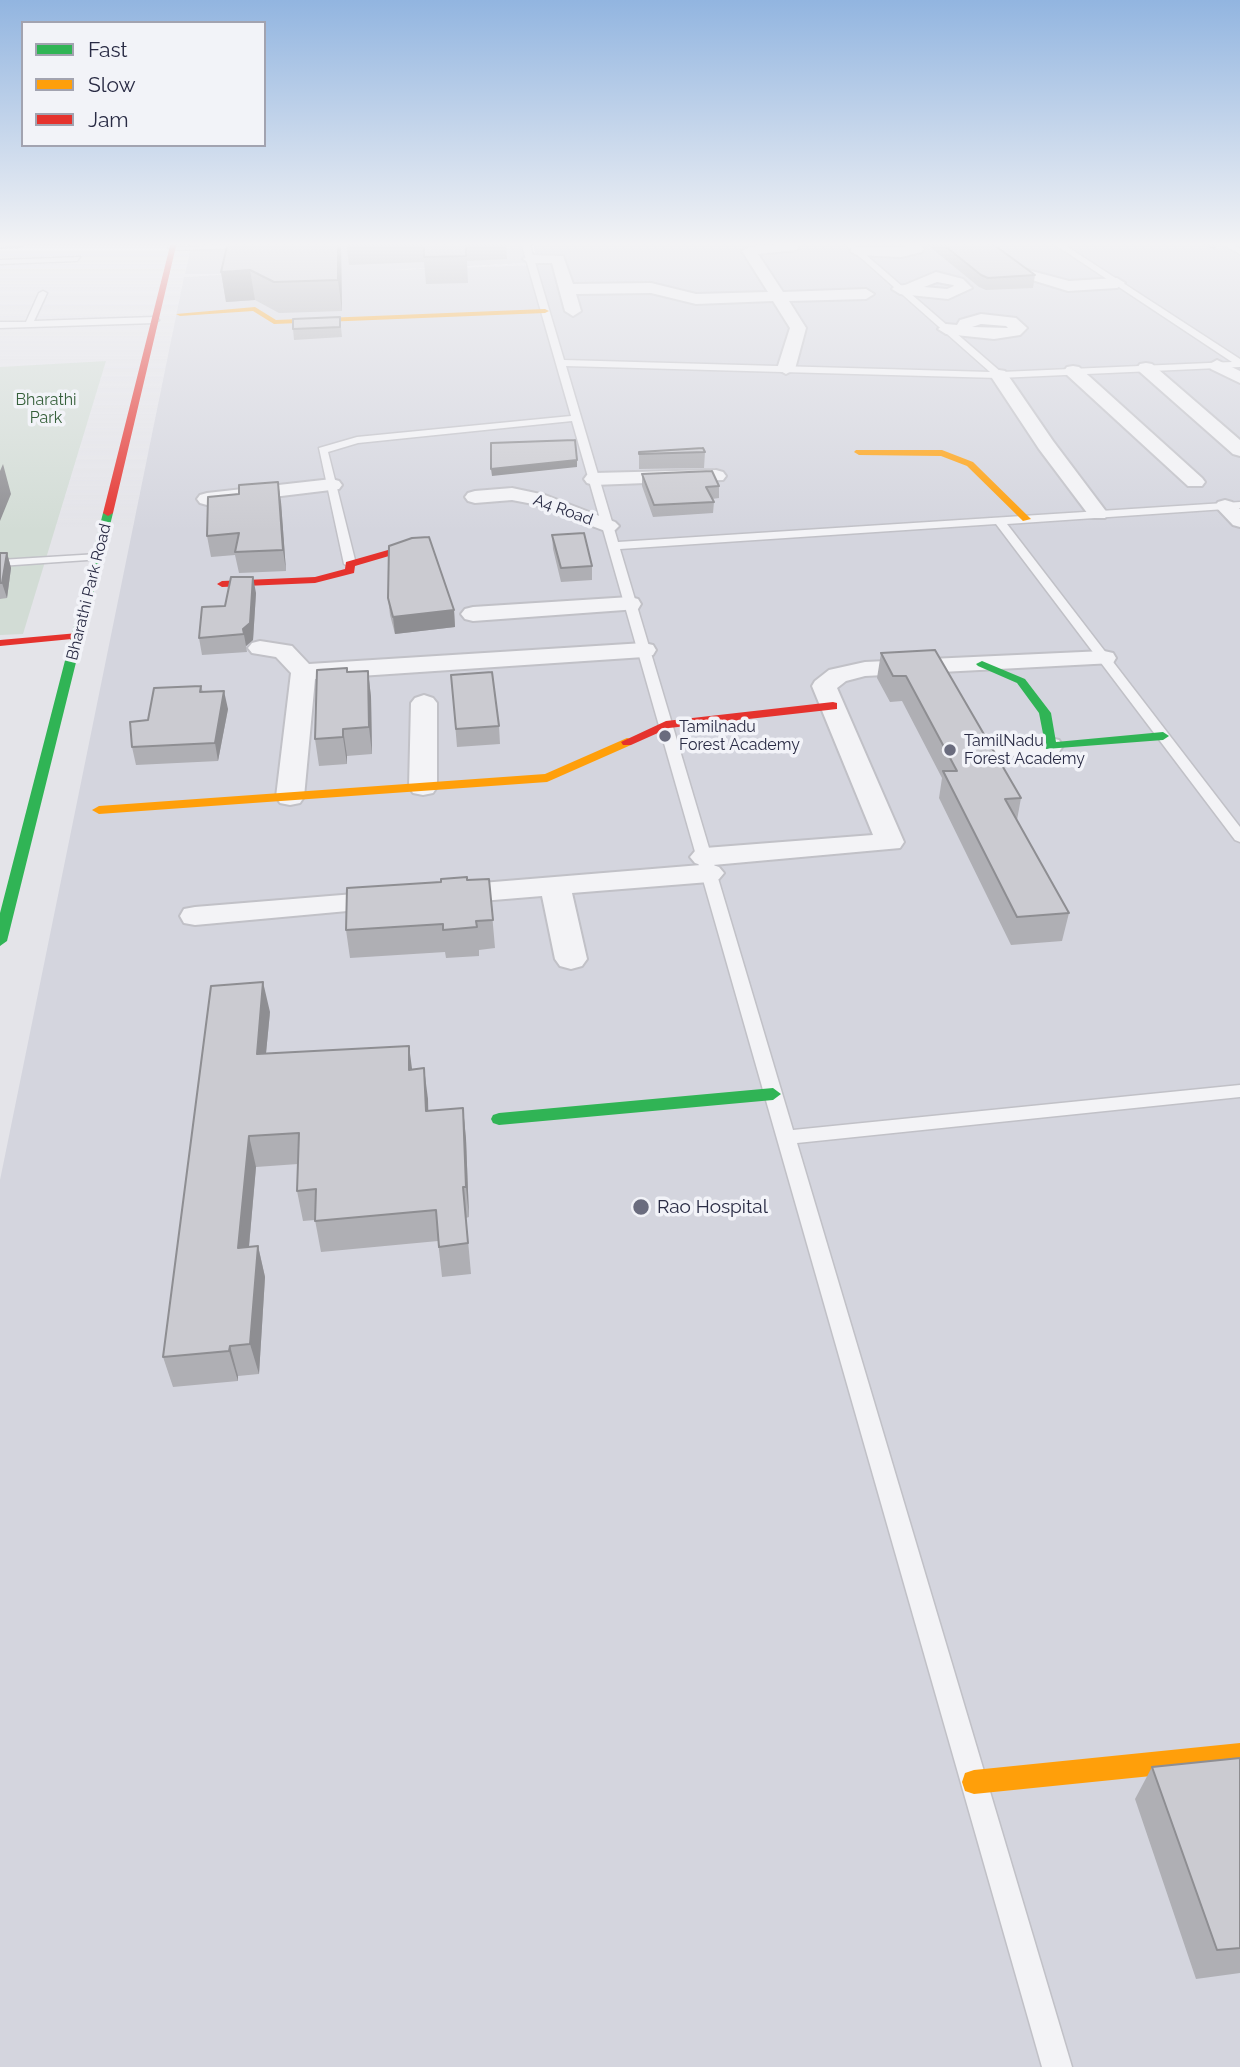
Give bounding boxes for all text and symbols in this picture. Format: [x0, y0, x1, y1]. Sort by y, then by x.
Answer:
legend [21, 21, 266, 147]
text: Fast [88, 37, 128, 62]
text: Slow [88, 72, 136, 97]
text: Jam [88, 107, 129, 132]
park label: Bharathi Park [15, 390, 77, 428]
street label: A4 Road [531, 490, 595, 530]
street label: Bharathi Park Road [63, 522, 115, 662]
place label: Tamilnadu Forest Academy [679, 717, 800, 755]
marker: Tamilnadu Forest Academy [657, 728, 673, 744]
place label: TamilNadu Forest Academy [964, 731, 1085, 769]
marker: TamilNadu Forest Academy [942, 742, 958, 758]
place label: Rao Hospital [657, 1196, 768, 1218]
marker: Rao Hospital [631, 1197, 651, 1217]

